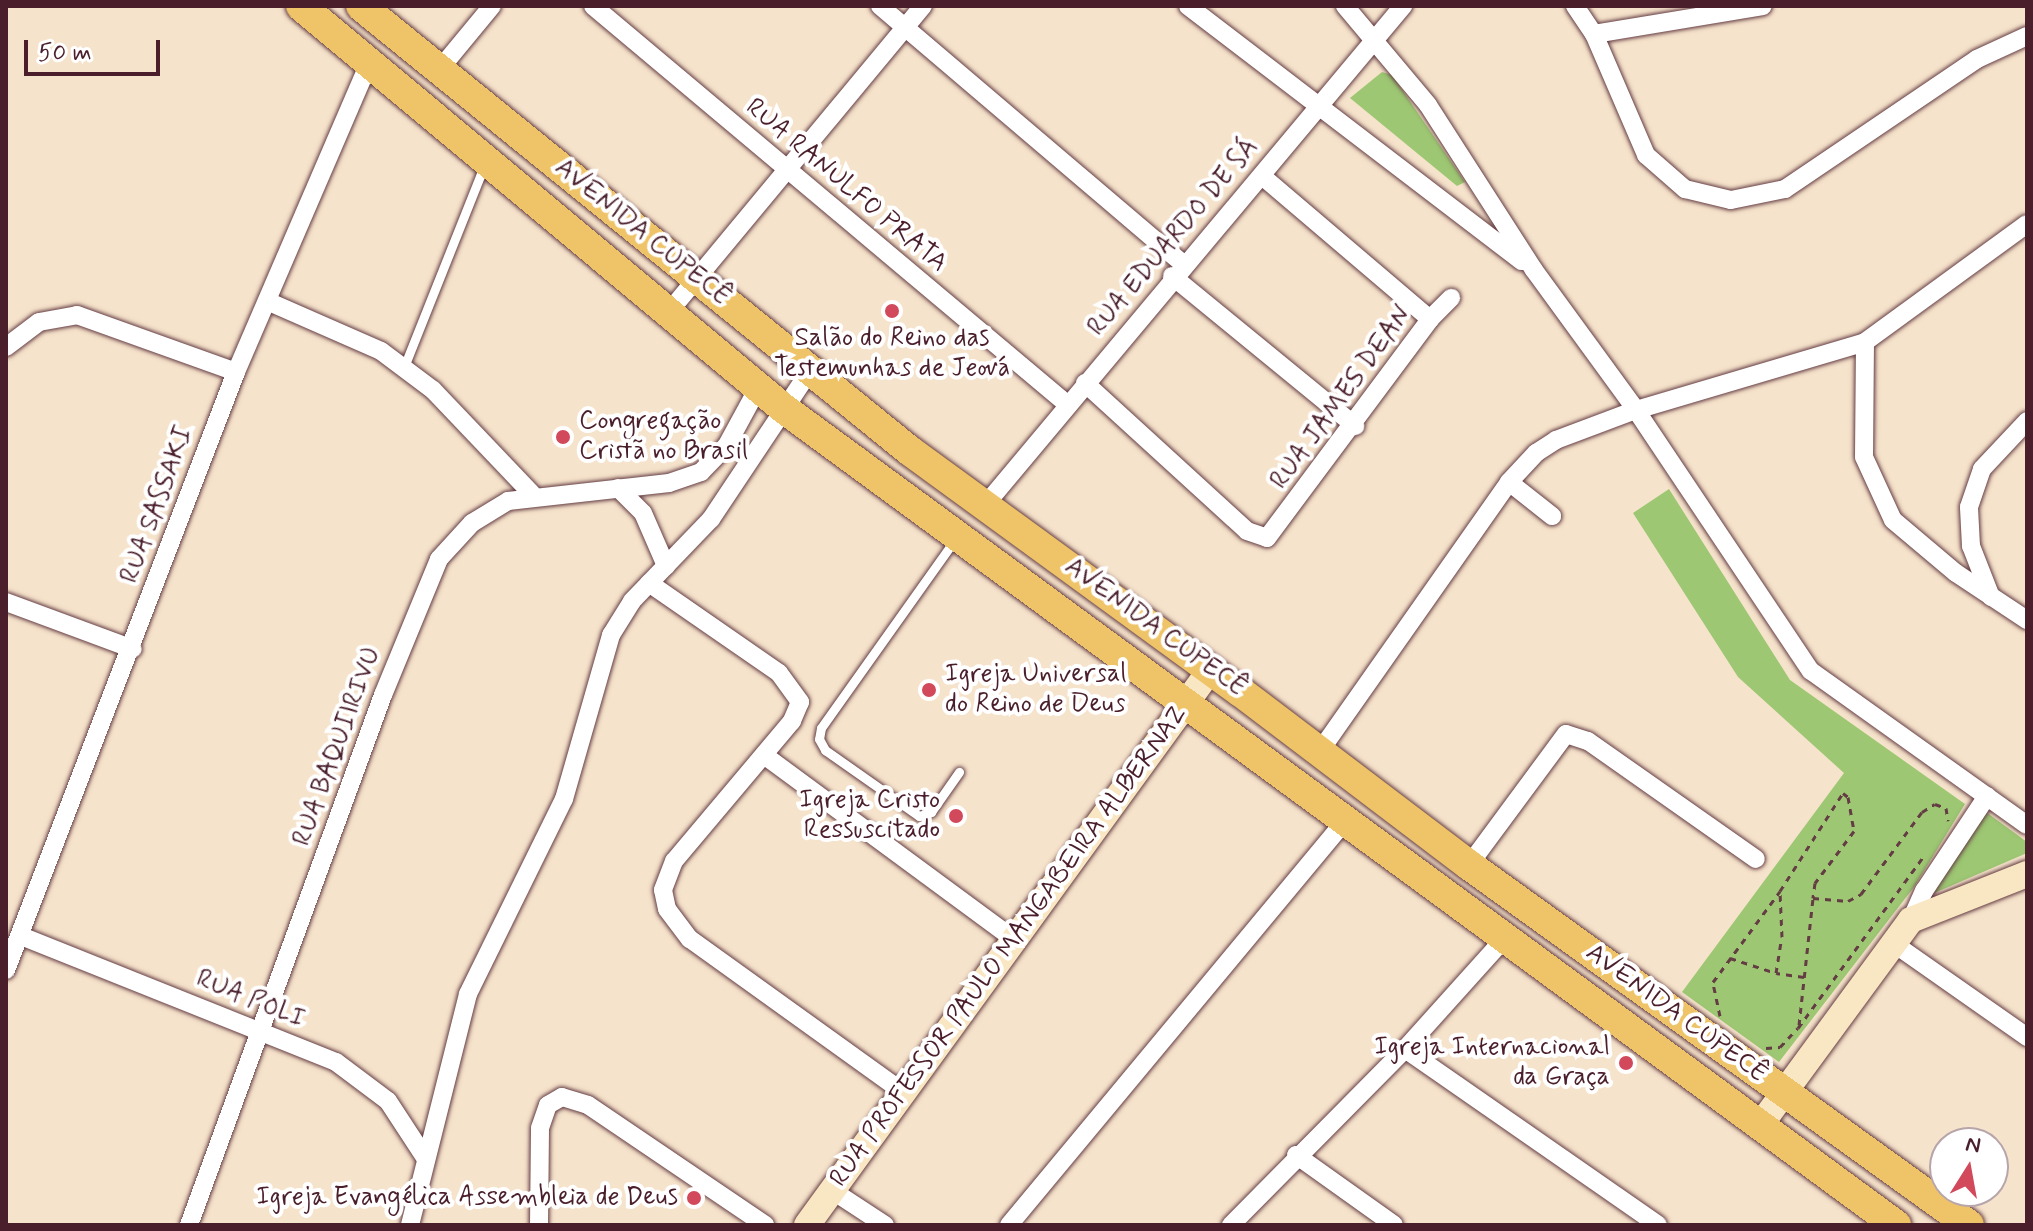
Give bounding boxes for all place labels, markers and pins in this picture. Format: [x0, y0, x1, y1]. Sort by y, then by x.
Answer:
marker: Salão do Reino das Testemunhas de Jeová [883, 302, 901, 320]
place label: Salão do Reino das Testemunhas de Jeová [774, 323, 1010, 384]
place label: Congregação Cristã no Brasil [579, 406, 747, 468]
marker: Congregação Cristã no Brasil [554, 428, 572, 446]
place label: Igreja Universal do Reino de Deus [945, 659, 1127, 720]
marker: Igreja Universal do Reino de Deus [920, 681, 938, 699]
place label: Igreja Cristo Ressuscitado [799, 785, 940, 846]
marker: Igreja Cristo Ressuscitado [947, 807, 965, 825]
place label: Igreja Internacional da Graça [1374, 1032, 1610, 1094]
marker: Igreja Internacional da Graça [1617, 1054, 1635, 1072]
place label: Igreja Evangélica Assembleia de Deus [256, 1182, 678, 1214]
marker: Igreja Evangélica Assembleia de Deus [685, 1189, 703, 1207]

